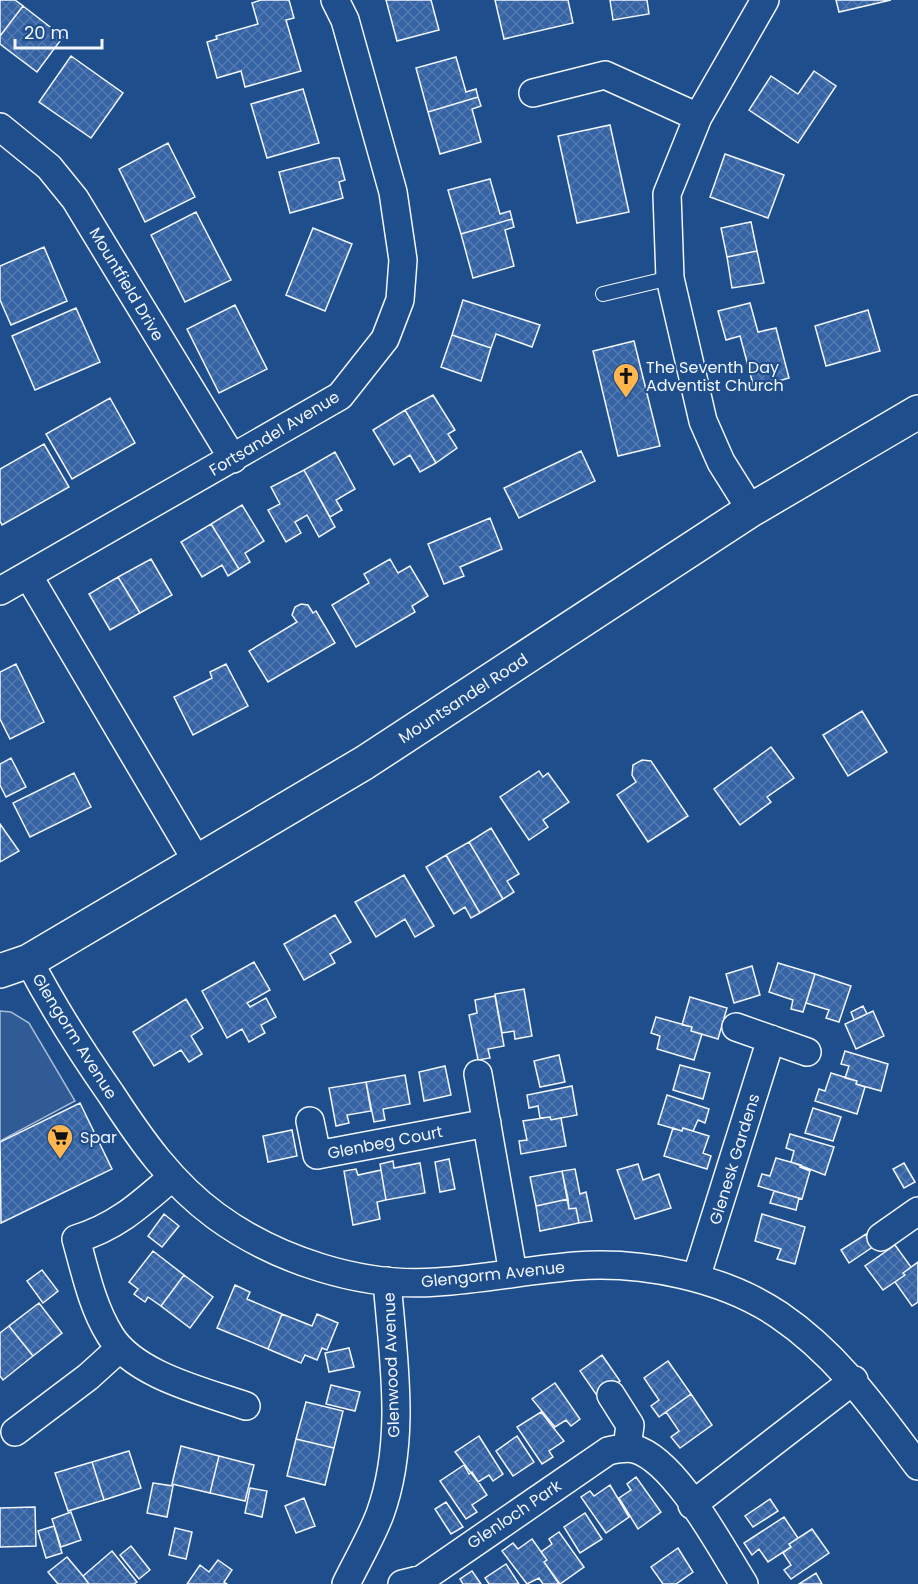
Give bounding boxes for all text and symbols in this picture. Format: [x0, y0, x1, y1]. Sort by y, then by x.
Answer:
scale bar [15, 12, 102, 50]
text: 20 m [24, 20, 69, 45]
street label: Mountfield Drive [84, 223, 170, 345]
place label: The Seventh Day Adventist Church [646, 356, 784, 397]
church icon: The Seventh Day Adventist Church [611, 361, 641, 399]
street label: Fortsandel Avenue [205, 385, 344, 482]
street label: Mountsandel Road [394, 648, 533, 749]
street label: Glengorm Avenue [27, 969, 123, 1104]
street label: Glenesk Gardens [704, 1091, 765, 1227]
street label: Glenbeg Court [325, 1120, 445, 1165]
supermarket icon: Spar [45, 1122, 75, 1160]
place label: Spar [80, 1126, 117, 1149]
street label: Glengorm Avenue [420, 1256, 566, 1293]
street label: Glenwood Avenue [377, 1292, 406, 1438]
street label: Glenloch Park [463, 1474, 567, 1554]

